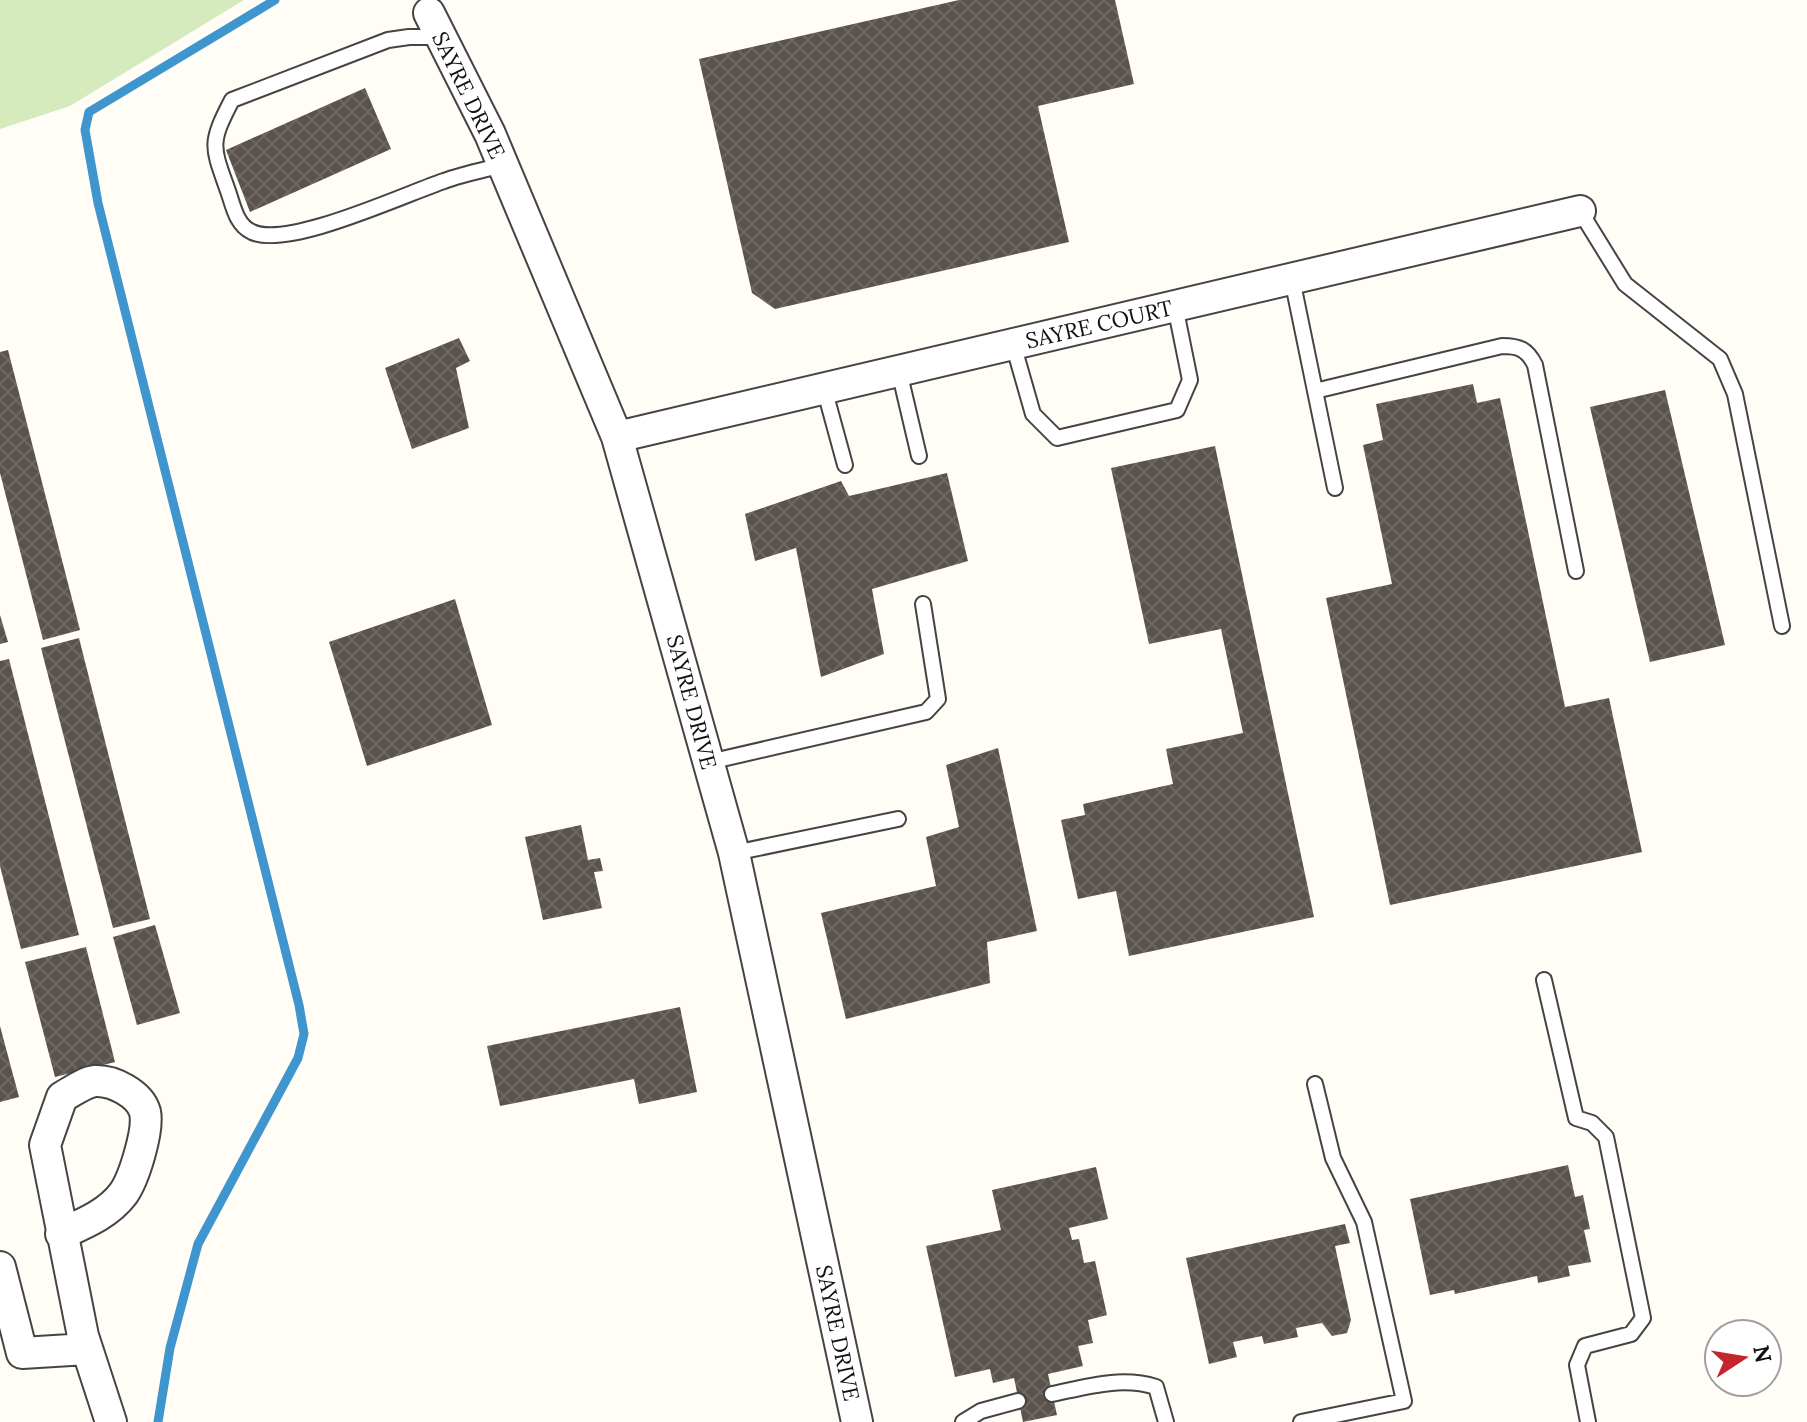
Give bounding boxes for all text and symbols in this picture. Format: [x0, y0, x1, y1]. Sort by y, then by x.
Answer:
street label: SAYRE DRIVE [426, 27, 512, 163]
street label: SAYRE COURT [1023, 293, 1175, 355]
street label: SAYRE DRIVE [661, 632, 723, 772]
street label: SAYRE DRIVE [810, 1263, 866, 1403]
north arrow [1703, 1318, 1783, 1398]
text: N [1747, 1343, 1778, 1365]

